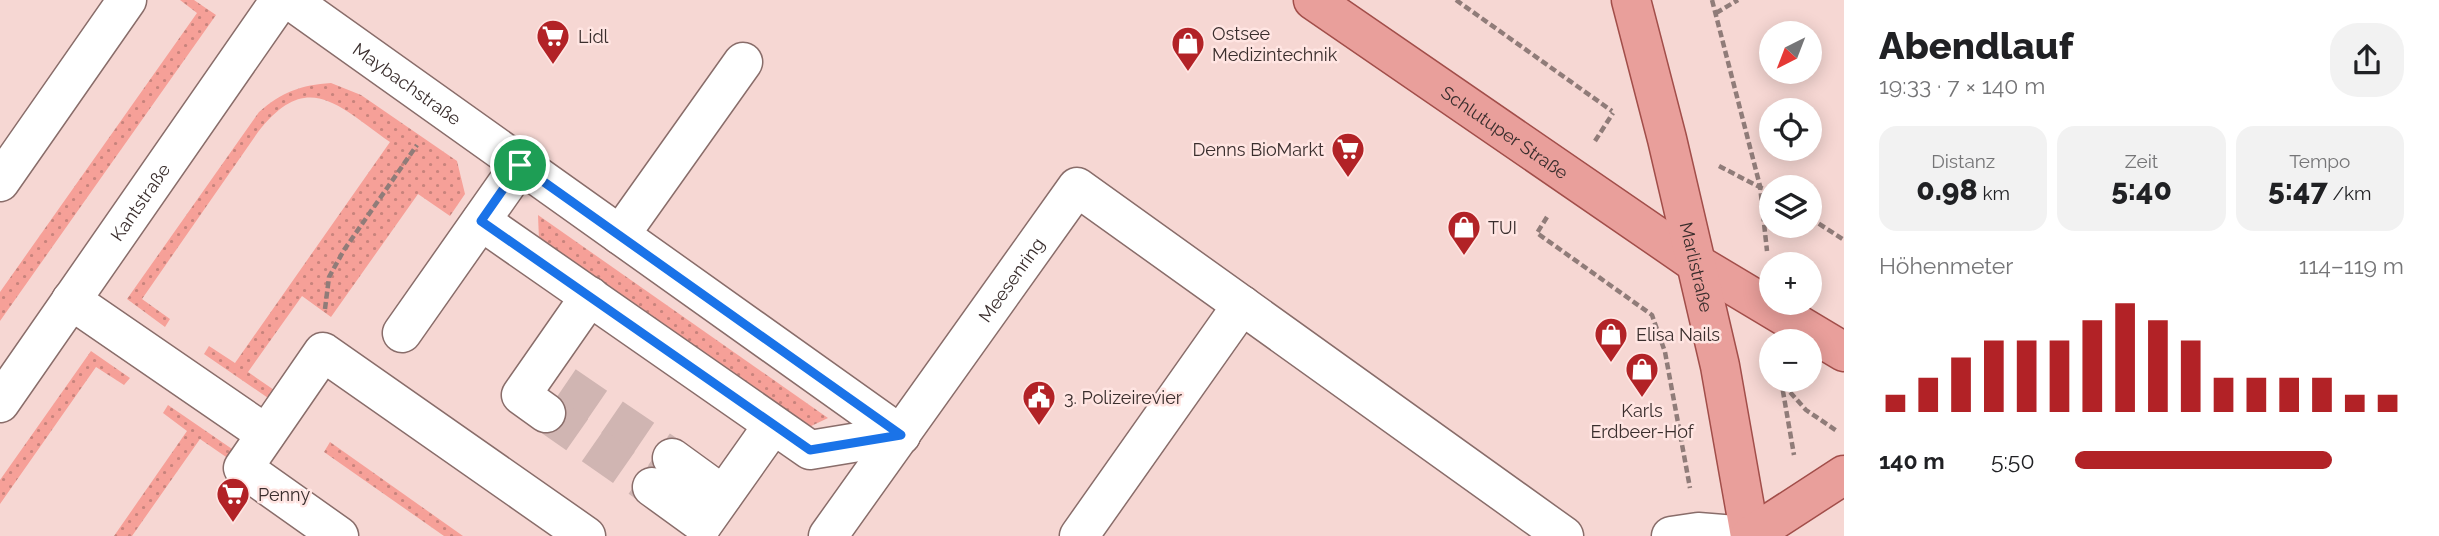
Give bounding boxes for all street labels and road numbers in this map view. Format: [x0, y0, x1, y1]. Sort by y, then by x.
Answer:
street label: Maybachstraße [349, 38, 466, 129]
street label: Schlutuper Straße [1438, 81, 1573, 183]
street label: Kantstraße [106, 159, 174, 244]
street label: Marlistraße [1676, 220, 1718, 315]
street label: Meesenring [974, 233, 1048, 326]

